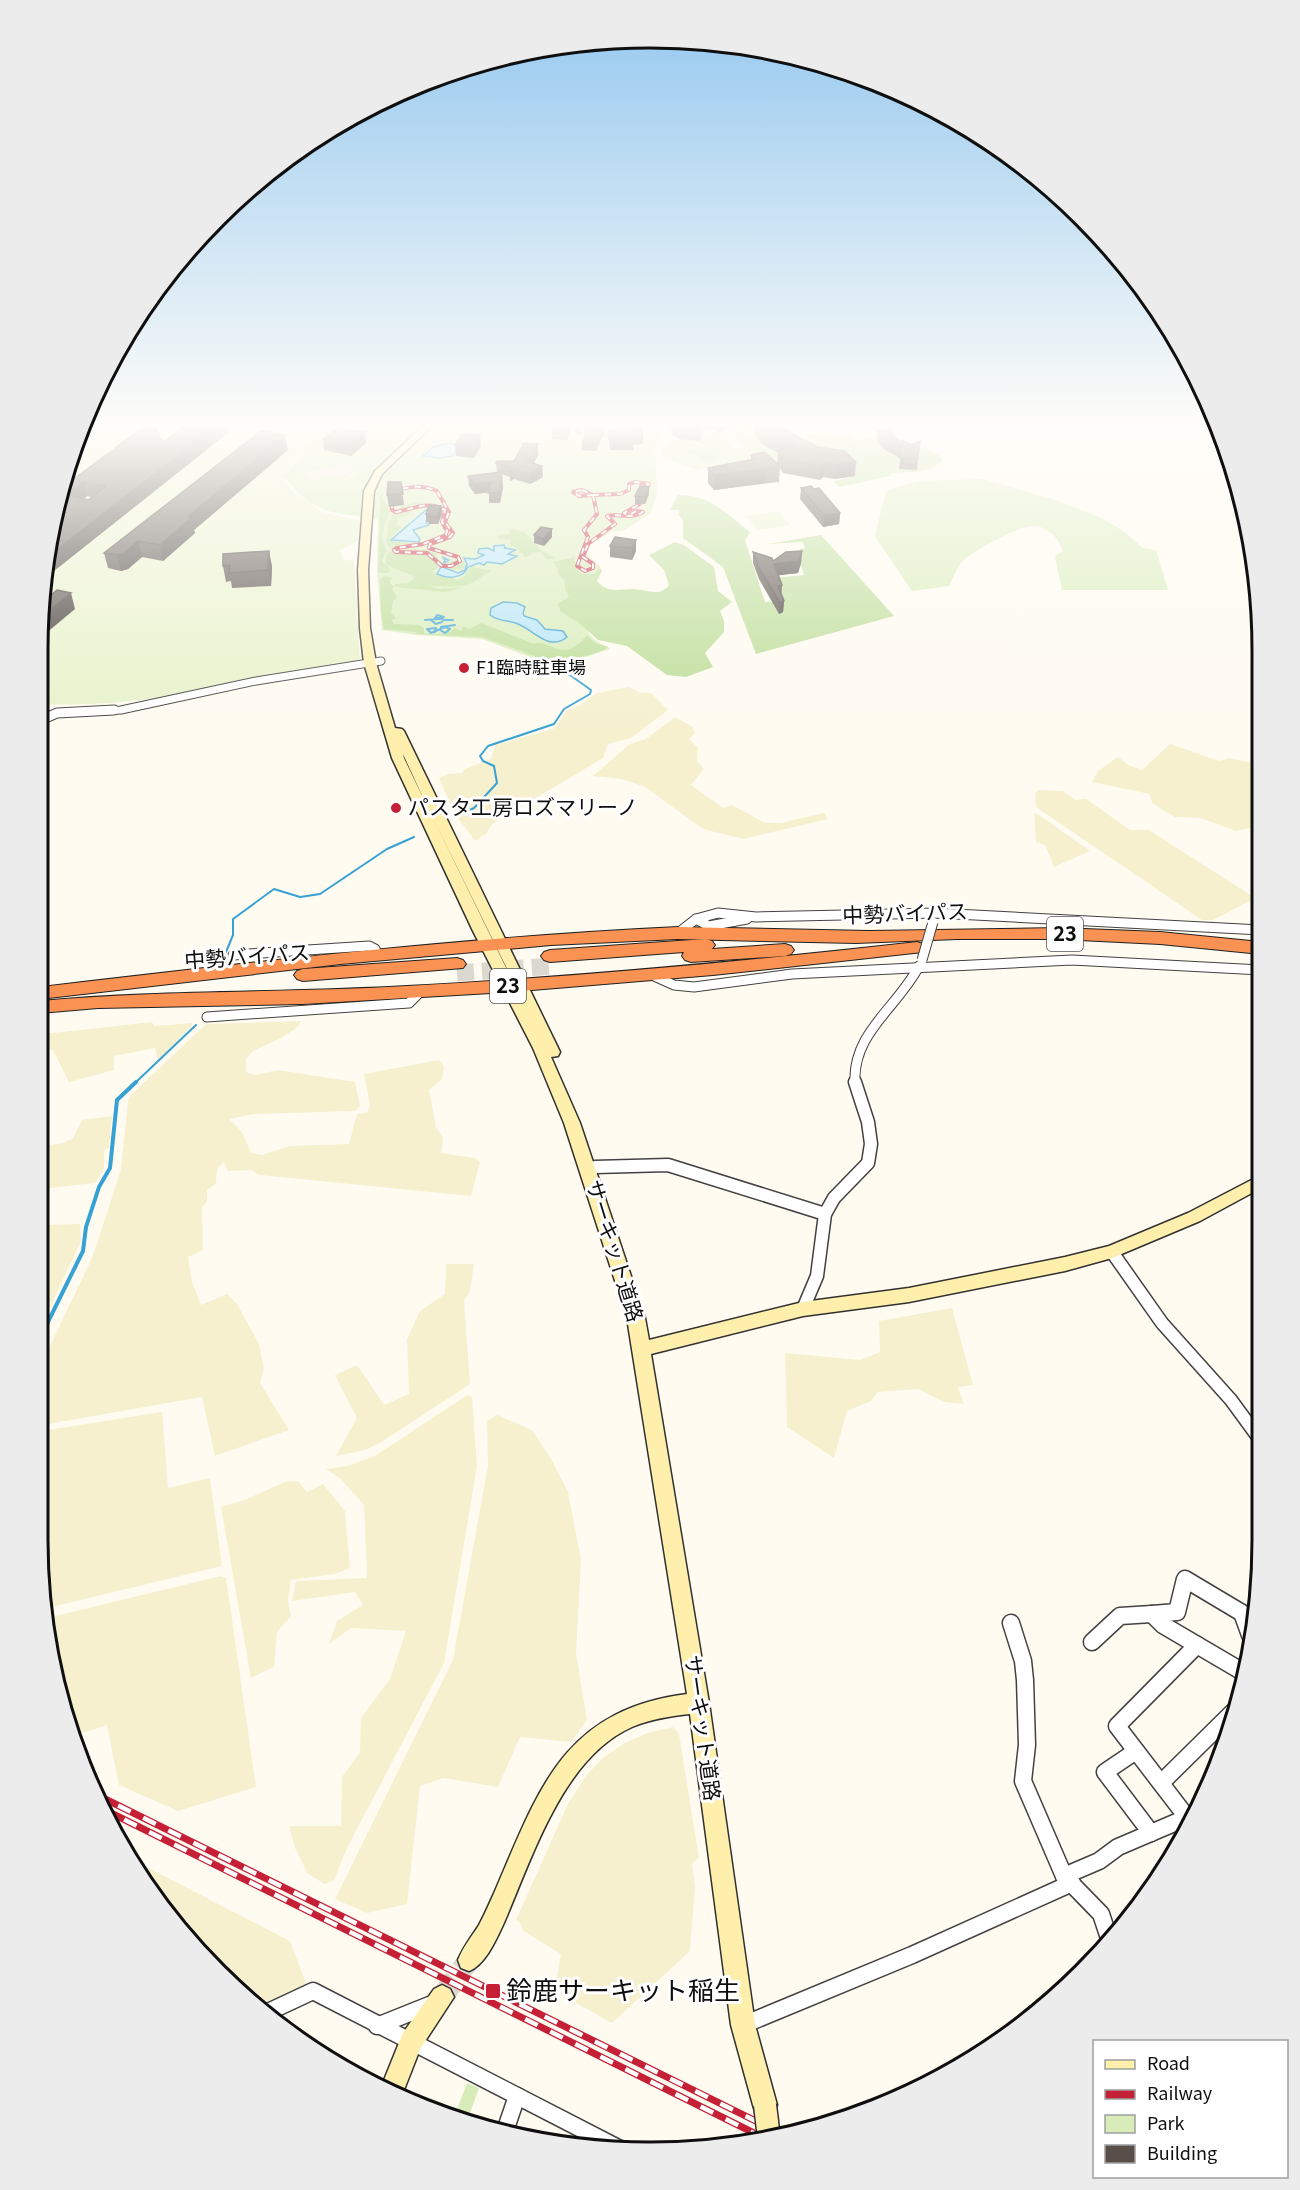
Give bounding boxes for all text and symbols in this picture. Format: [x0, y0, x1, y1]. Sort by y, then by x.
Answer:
place label: F1臨時駐車場 [476, 653, 586, 679]
marker: F1臨時駐車場 [457, 661, 471, 675]
place label: パスタ工房ロズマリーノ [408, 791, 638, 821]
marker: パスタ工房ロズマリーノ [389, 801, 403, 815]
street label: 中勢バイパス [842, 895, 968, 929]
road number: 23 [1047, 917, 1083, 951]
street label: 中勢バイパス [183, 936, 311, 974]
road number: 23 [490, 969, 526, 1003]
street label: サーキット道路 [580, 1176, 652, 1325]
street label: サーキット道路 [679, 1653, 729, 1803]
place label: 鈴鹿サーキット稲生 [506, 1970, 740, 2007]
marker: 鈴鹿サーキット稲生 [484, 1982, 502, 2000]
legend [1093, 2040, 1288, 2178]
text: Road [1147, 2049, 1190, 2075]
text: Railway [1147, 2079, 1213, 2105]
text: Park [1147, 2109, 1185, 2135]
text: Building [1147, 2139, 1217, 2165]

